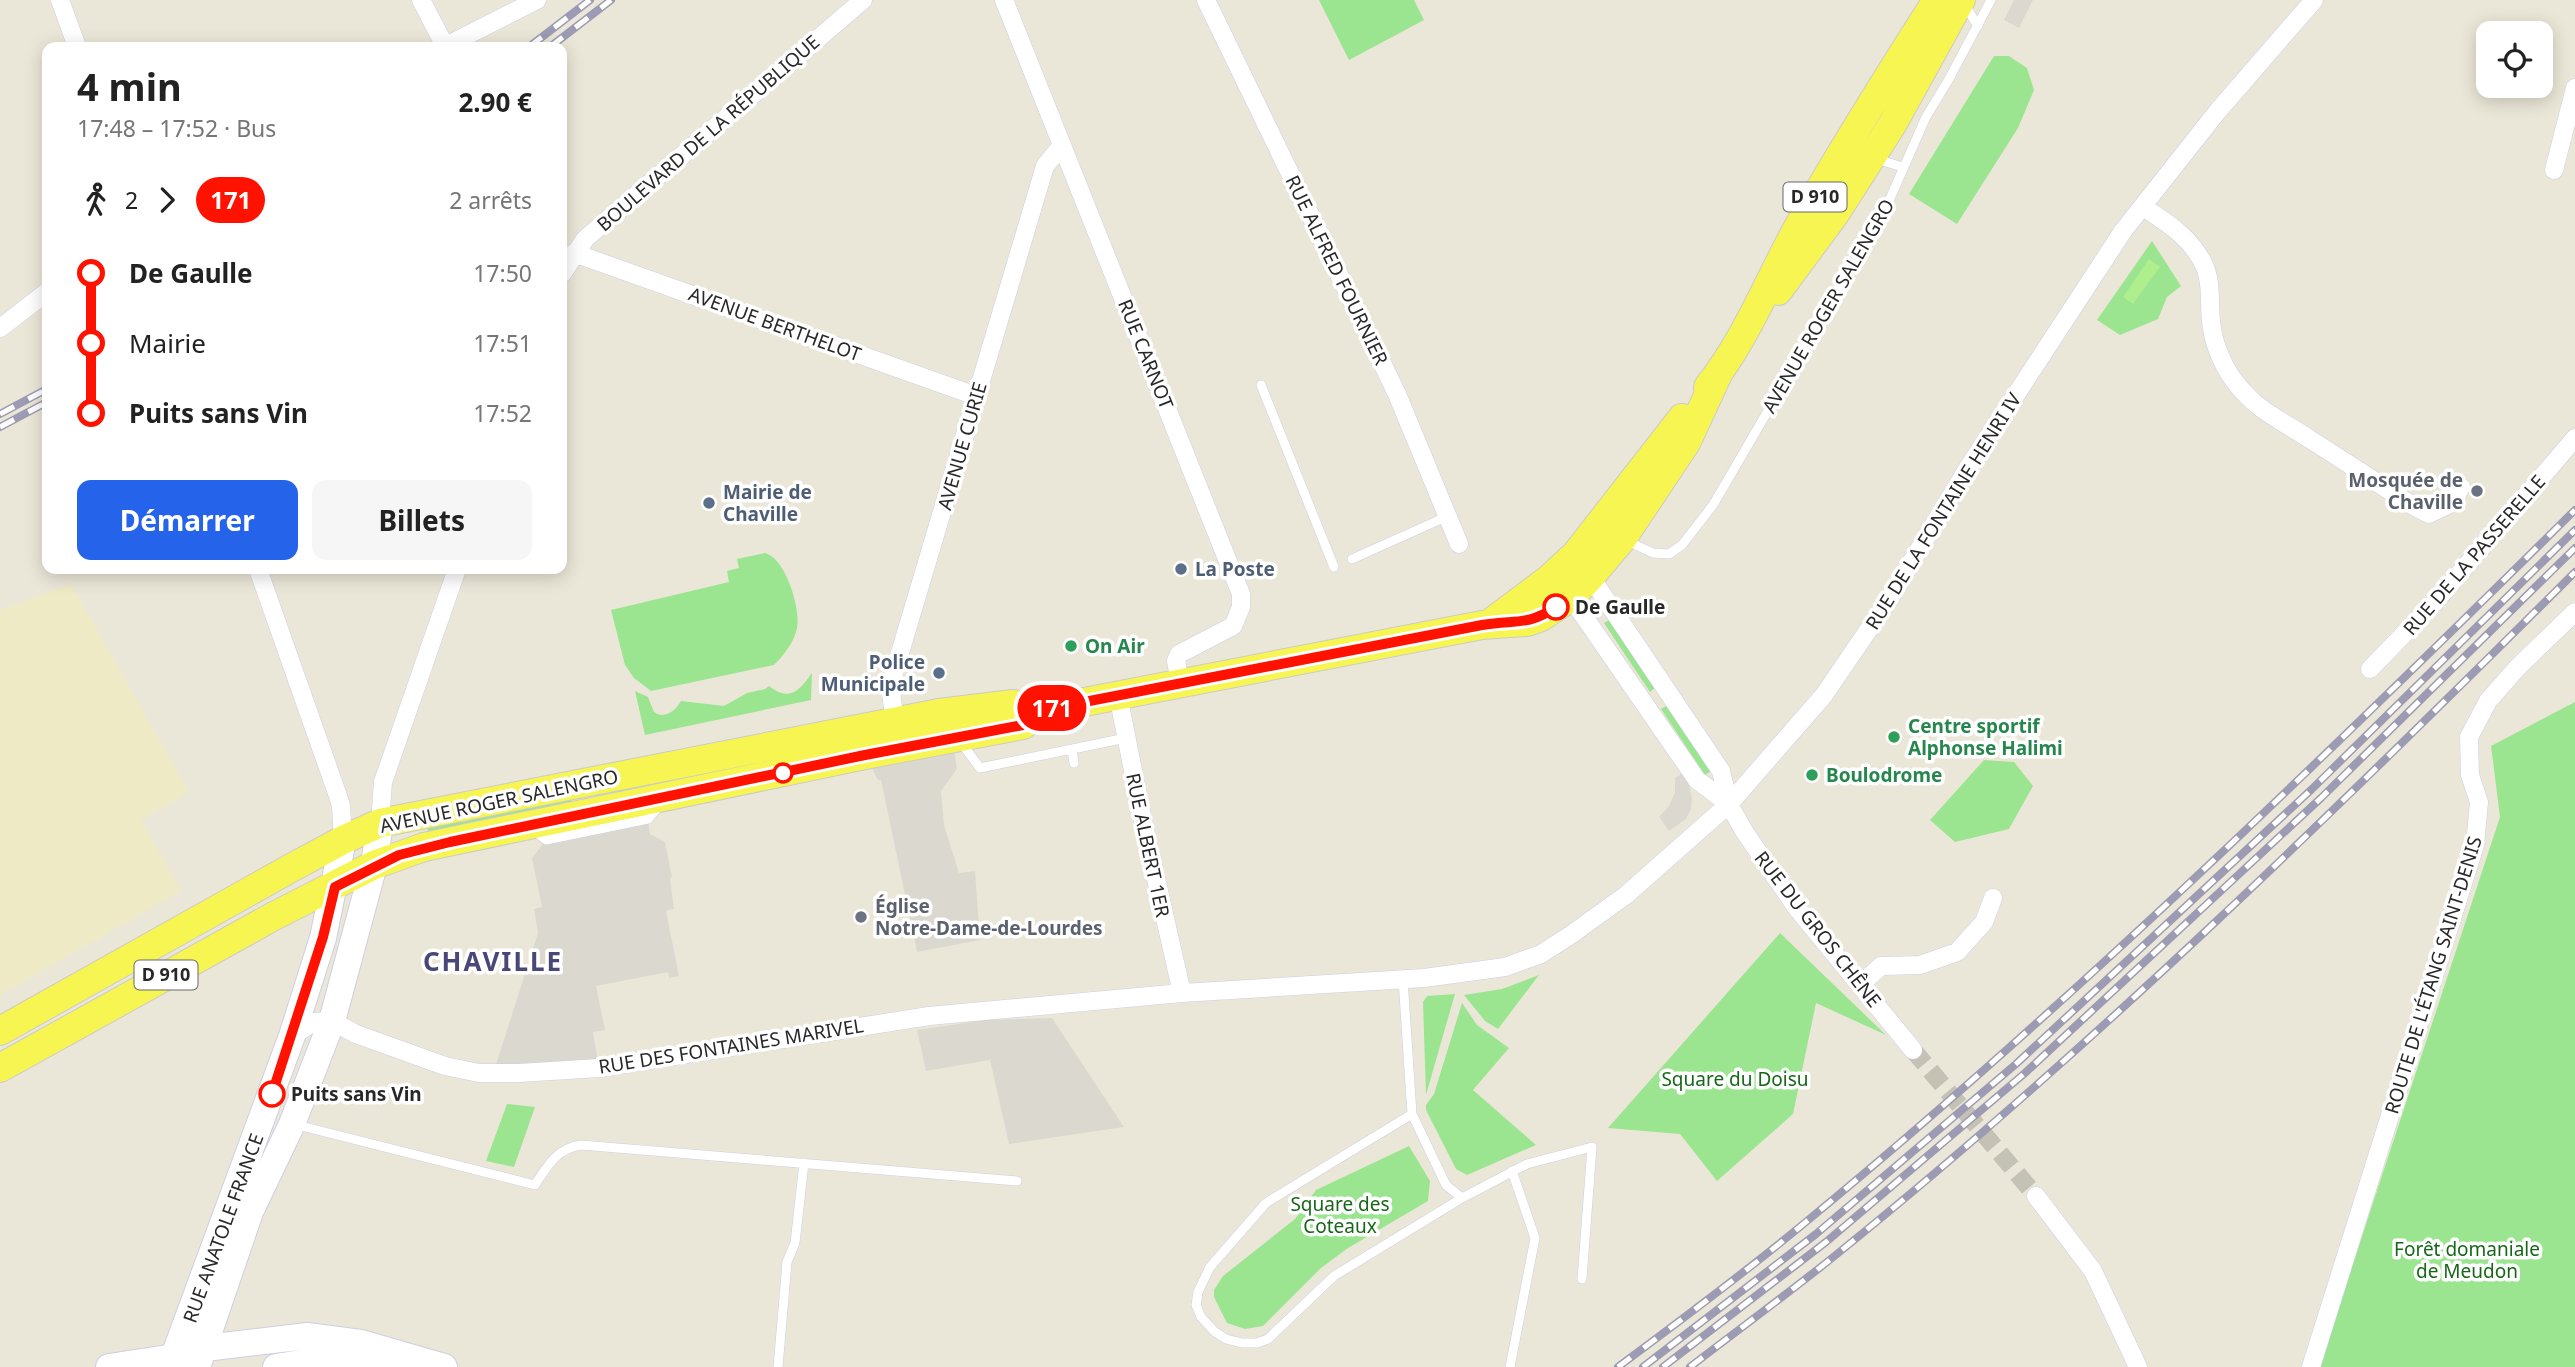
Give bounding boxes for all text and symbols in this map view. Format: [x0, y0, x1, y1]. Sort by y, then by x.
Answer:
map controls [2476, 21, 2553, 98]
button: locate [2476, 21, 2553, 98]
street label: BOULEVARD DE LA RÉPUBLIQUE [591, 29, 825, 237]
text: 4 min [77, 60, 182, 112]
text: 2.90 € [458, 84, 532, 120]
text: 17:48 – 17:52 · Bus [77, 112, 276, 144]
street label: RUE ALFRED FOURNIER [1280, 171, 1394, 369]
icon: walk [77, 181, 115, 219]
icon: forward [148, 181, 186, 219]
road number: D 910 [1784, 182, 1846, 212]
text: 171 [210, 183, 251, 216]
text: 2 [125, 184, 138, 216]
text: 2 arrêts [449, 184, 532, 216]
street label: AVENUE ROGER SALENGRO [1756, 194, 1900, 418]
text: De Gaulle [129, 255, 253, 291]
text: 17:50 [473, 257, 532, 289]
street label: AVENUE BERTHELOT [685, 281, 865, 367]
street label: RUE CARNOT [1112, 295, 1180, 413]
text: Mairie [129, 325, 206, 361]
text: 17:51 [473, 327, 532, 359]
street label: AVENUE CURIE [931, 379, 993, 513]
street label: RUE DE LA FONTAINE HENRI IV [1859, 387, 2027, 634]
text: Puits sans Vin [129, 395, 308, 431]
text: 17:52 [473, 397, 532, 429]
place label: Mosquée de Chaville [2348, 467, 2463, 515]
street label: RUE DE LA PASSERELLE [2397, 469, 2551, 641]
place label: Mairie de Chaville [723, 479, 812, 527]
button: Démarrer [77, 480, 298, 560]
button: Billets [312, 480, 532, 560]
marker: Mosquée de Chaville [2469, 483, 2485, 499]
marker: Mairie de Chaville [701, 495, 717, 511]
place label: La Poste [1195, 556, 1275, 582]
marker: La Poste [1173, 561, 1189, 577]
marker: De Gaulle [1543, 594, 1569, 620]
place label: De Gaulle [1575, 594, 1665, 620]
place label: On Air [1085, 633, 1145, 659]
marker: On Air [1063, 638, 1079, 654]
place label: Police Municipale [821, 649, 925, 697]
marker: Police Municipale [931, 665, 947, 681]
line badge: 171 [1012, 685, 1092, 731]
text: 171 [1031, 691, 1073, 724]
place label: Centre sportif Alphonse Halimi [1908, 713, 2063, 761]
marker: Centre sportif Alphonse Halimi [1886, 729, 1902, 745]
place label: Boulodrome [1826, 762, 1942, 788]
street label: AVENUE ROGER SALENGRO [377, 763, 621, 839]
unlabelled marker [773, 763, 793, 783]
marker: Boulodrome [1804, 767, 1820, 783]
street label: RUE ALBERT 1ER [1120, 771, 1176, 920]
street label: ROUTE DE L'ÉTANG SAINT-DENIS [2378, 833, 2488, 1117]
street label: RUE DU GROS CHÊNE [1749, 846, 1887, 1012]
place label: Église Notre-Dame-de-Lourdes [875, 893, 1103, 941]
marker: Église Notre-Dame-de-Lourdes [853, 909, 869, 925]
district label: CHAVILLE [423, 943, 563, 979]
road number: D 910 [134, 960, 198, 990]
street label: RUE DES FONTAINES MARIVEL [597, 1012, 865, 1080]
park label: Square du Doisu [1661, 1066, 1809, 1092]
marker: Puits sans Vin [259, 1081, 285, 1107]
place label: Puits sans Vin [291, 1081, 422, 1107]
street label: RUE ANATOLE FRANCE [177, 1130, 269, 1326]
park label: Square des Coteaux [1290, 1191, 1390, 1239]
park label: Forêt domaniale de Meudon [2394, 1236, 2540, 1284]

